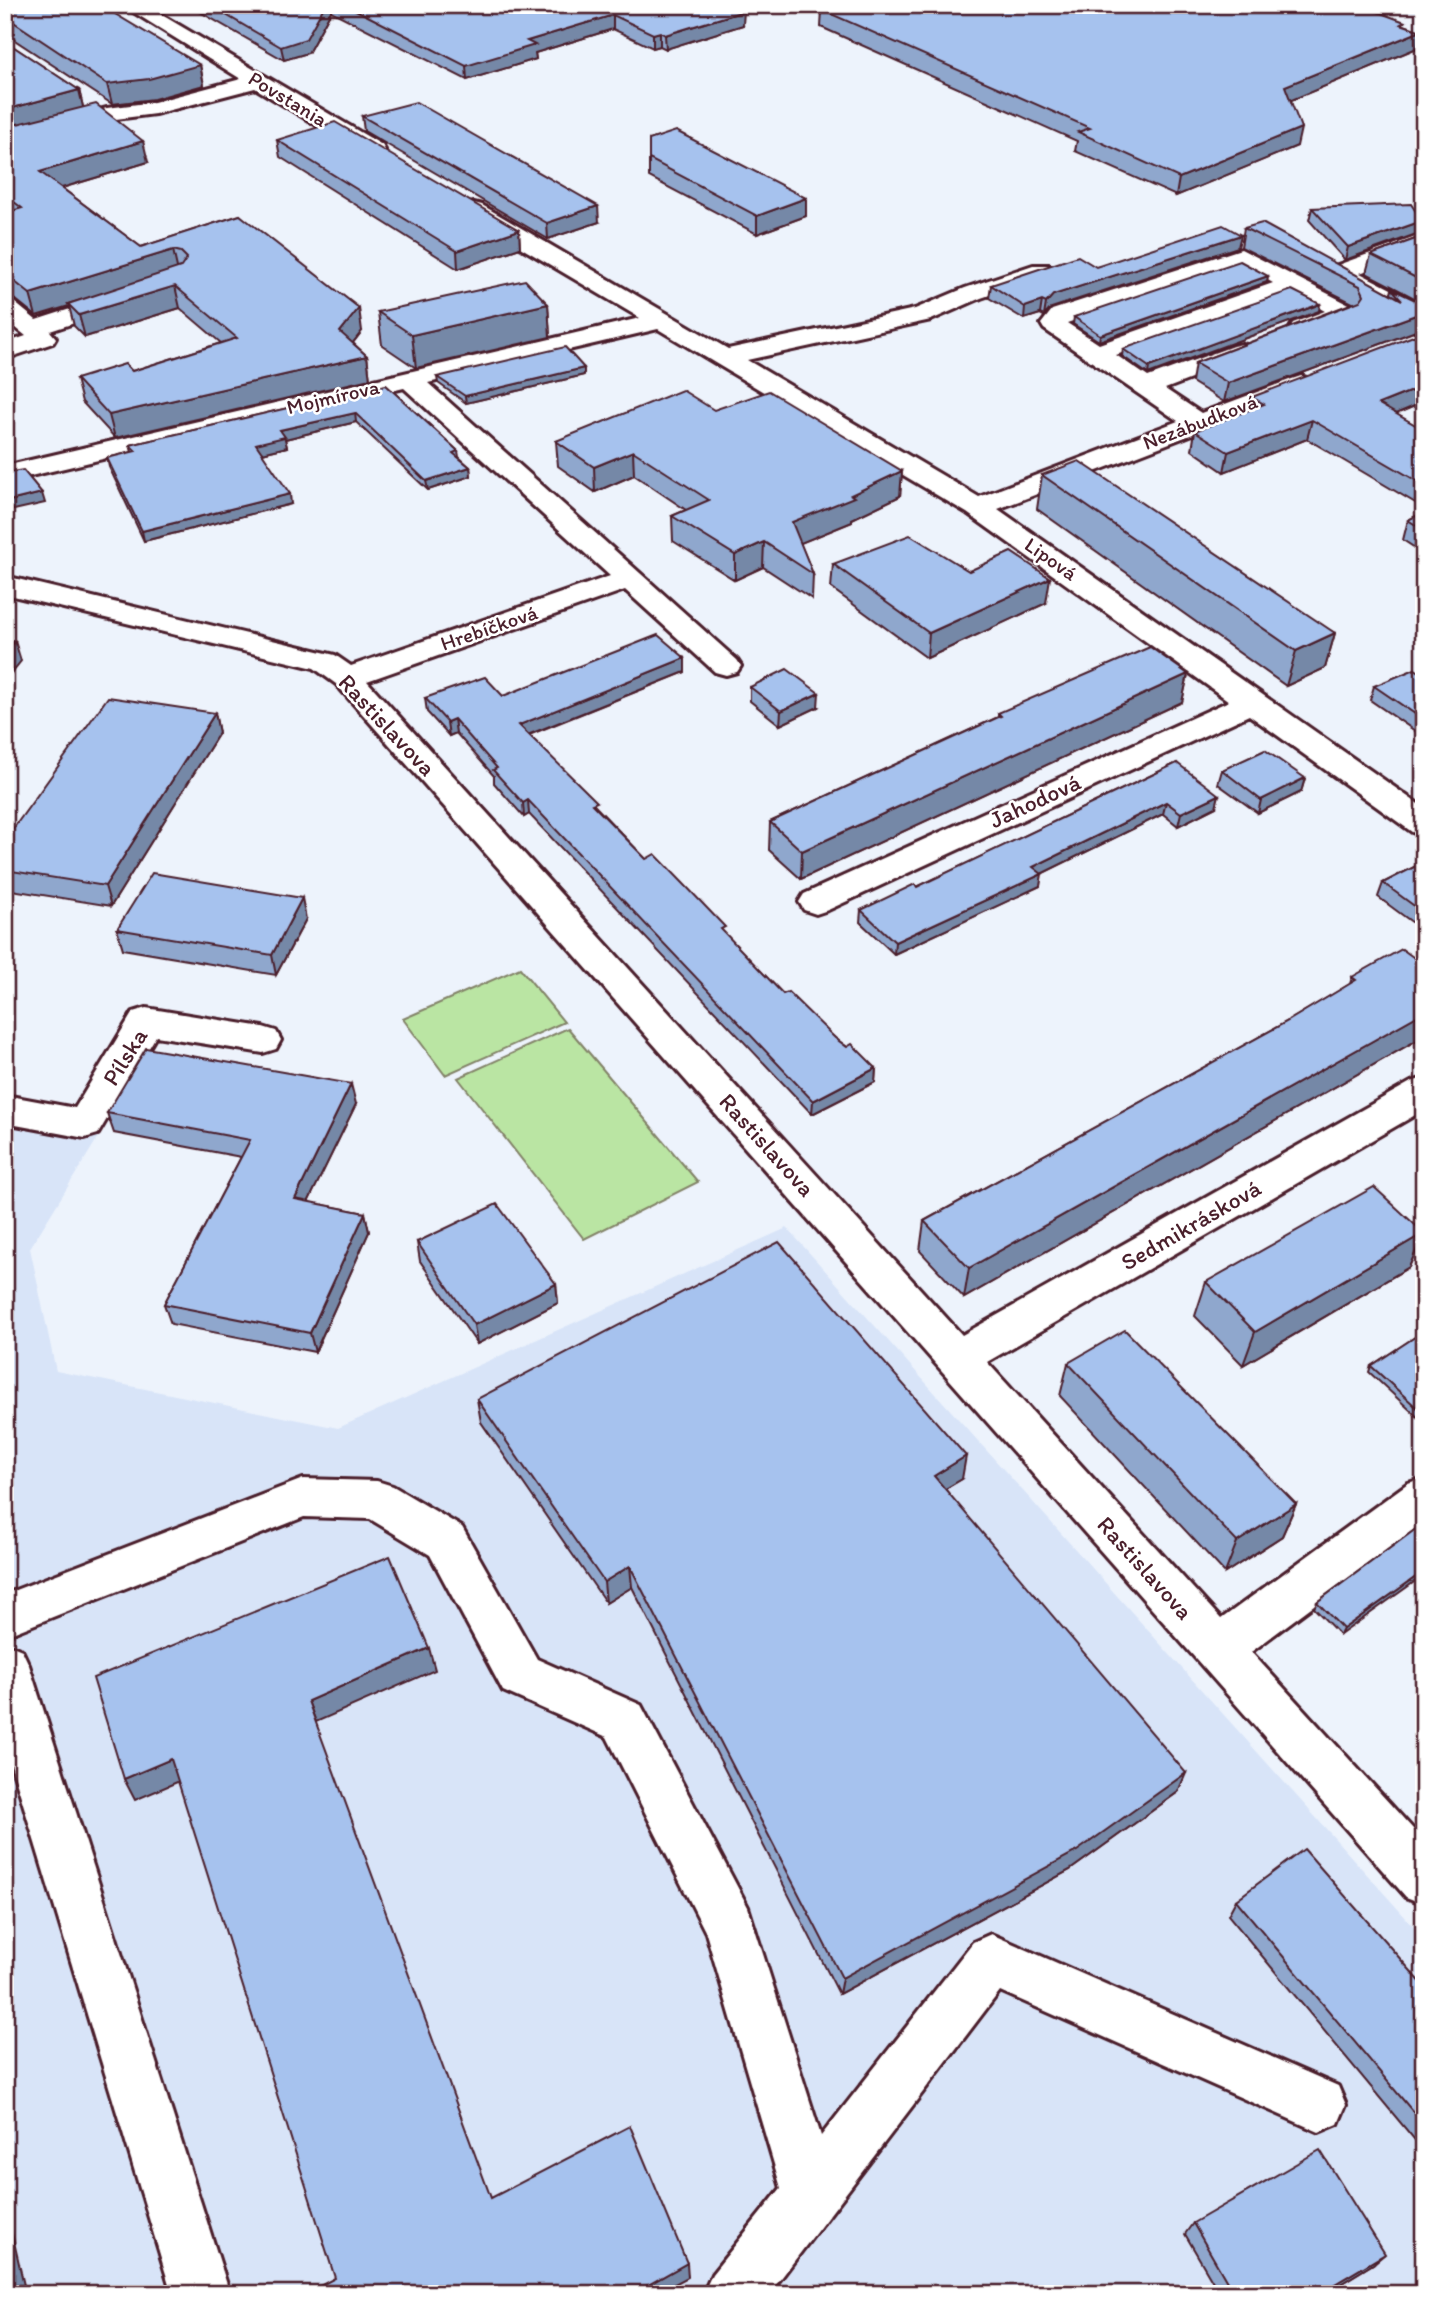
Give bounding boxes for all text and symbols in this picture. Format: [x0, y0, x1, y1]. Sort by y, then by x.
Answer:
street label: Povstania [244, 65, 332, 132]
street label: Mojmírova [284, 374, 382, 419]
street label: Nezábudková [1139, 388, 1261, 455]
street label: Lipová [1020, 532, 1082, 586]
street label: Hrebíčková [437, 599, 541, 656]
street label: Rastislavova [333, 668, 442, 782]
street label: Jahodová [984, 767, 1086, 834]
street label: Pílska [96, 1022, 154, 1091]
street label: Rastislavova [713, 1087, 821, 1203]
street label: Sedmikrásková [1116, 1173, 1266, 1276]
street label: Rastislavova [1091, 1510, 1199, 1626]

